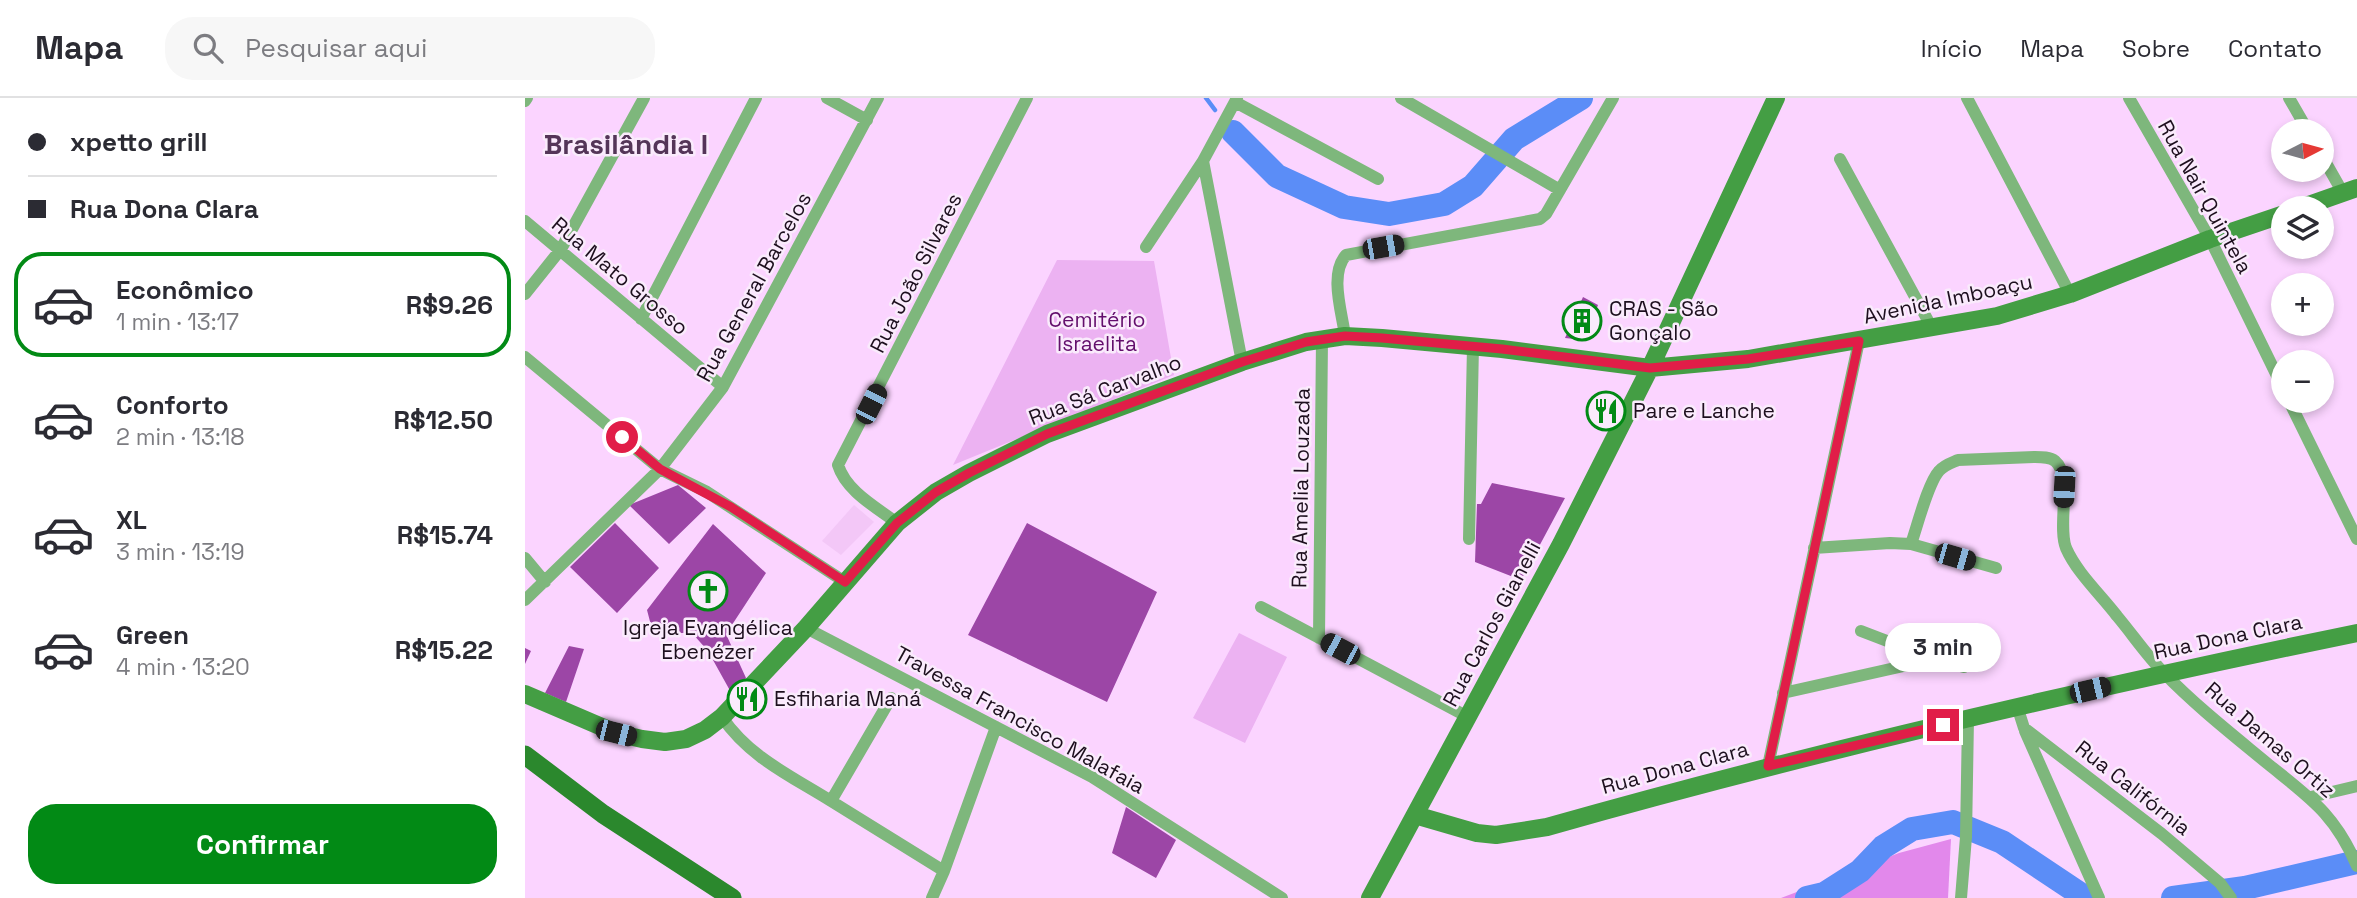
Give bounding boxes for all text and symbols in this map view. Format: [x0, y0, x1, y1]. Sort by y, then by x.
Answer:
search box [165, 17, 655, 80]
text: Mapa [35, 27, 123, 69]
icon: search [189, 29, 227, 67]
text: Pesquisar aqui [245, 31, 427, 65]
text: Início [1921, 33, 1982, 64]
text: Mapa [2020, 33, 2084, 64]
text: Sobre [2122, 33, 2190, 64]
text: Contato [2228, 33, 2322, 64]
street label: Rua Nair Quintela [2152, 115, 2259, 278]
north arrow [2271, 119, 2335, 182]
map controls [2271, 119, 2334, 413]
text: xpetto grill [70, 125, 207, 159]
district label: Brasilândia I [544, 126, 708, 162]
street label: Rua General Barcelos [690, 187, 817, 386]
street label: Rua João Silvares [864, 188, 968, 357]
text: Rua Dona Clara [70, 192, 259, 226]
button: layers [2271, 196, 2334, 259]
street label: Rua Mato Grosso [546, 211, 694, 341]
car [1361, 233, 1406, 261]
street label: Avenida Imboaçu [1861, 267, 2035, 330]
icon: car [32, 273, 95, 336]
text: Econômico [116, 273, 254, 307]
button: + [2271, 273, 2334, 336]
text: R$9.26 [406, 288, 493, 322]
place label: CRAS - São Gonçalo [1609, 295, 1719, 346]
building icon: CRAS - São Gonçalo [1561, 300, 1603, 342]
park label: Cemitério Israelita [1049, 306, 1145, 357]
text: 1 min · 13:17 [116, 307, 239, 337]
street label: Rua Sá Carvalho [1025, 348, 1185, 431]
button: − [2271, 350, 2334, 413]
car [853, 381, 890, 427]
icon: car [32, 388, 95, 451]
text: Conforto [116, 388, 229, 422]
street label: Rua Amelia Louzada [1285, 388, 1316, 588]
restaurant icon: Pare e Lanche [1585, 390, 1627, 432]
place label: Pare e Lanche [1633, 397, 1775, 424]
text: R$12.50 [393, 403, 493, 437]
route start [606, 421, 638, 453]
text: 2 min · 13:18 [116, 422, 245, 452]
car [2053, 465, 2076, 509]
icon: car [32, 503, 95, 566]
text: XL [116, 503, 147, 537]
text: R$15.74 [397, 518, 493, 552]
street label: Rua Carlos Gianelli [1437, 536, 1547, 711]
text: 3 min · 13:19 [116, 537, 244, 567]
car [1932, 541, 1979, 573]
church icon: Igreja Evangélica Ebenézer [687, 570, 729, 612]
street label: Rua Dona Clara [2151, 608, 2305, 665]
place label: Igreja Evangélica Ebenézer [623, 614, 793, 665]
icon: car [32, 618, 95, 681]
text: Green [116, 618, 189, 652]
callout: 3 min [1885, 624, 2001, 672]
car [1317, 630, 1364, 668]
text: 3 min [1913, 632, 1973, 662]
text: R$15.22 [395, 633, 493, 667]
street label: Travessa Francisco Malafaia [891, 640, 1150, 800]
text: 4 min · 13:20 [116, 652, 250, 682]
car [2068, 675, 2113, 705]
street label: Rua Damas Ortiz [2200, 676, 2341, 804]
restaurant icon: Esfiharia Maná [726, 678, 768, 720]
place label: Esfiharia Maná [774, 685, 921, 712]
route end [1927, 709, 1959, 741]
car [594, 718, 639, 748]
street label: Rua Califórnia [2070, 734, 2196, 841]
street label: Rua Dona Clara [1598, 735, 1751, 800]
button: Confirmar [28, 804, 497, 884]

